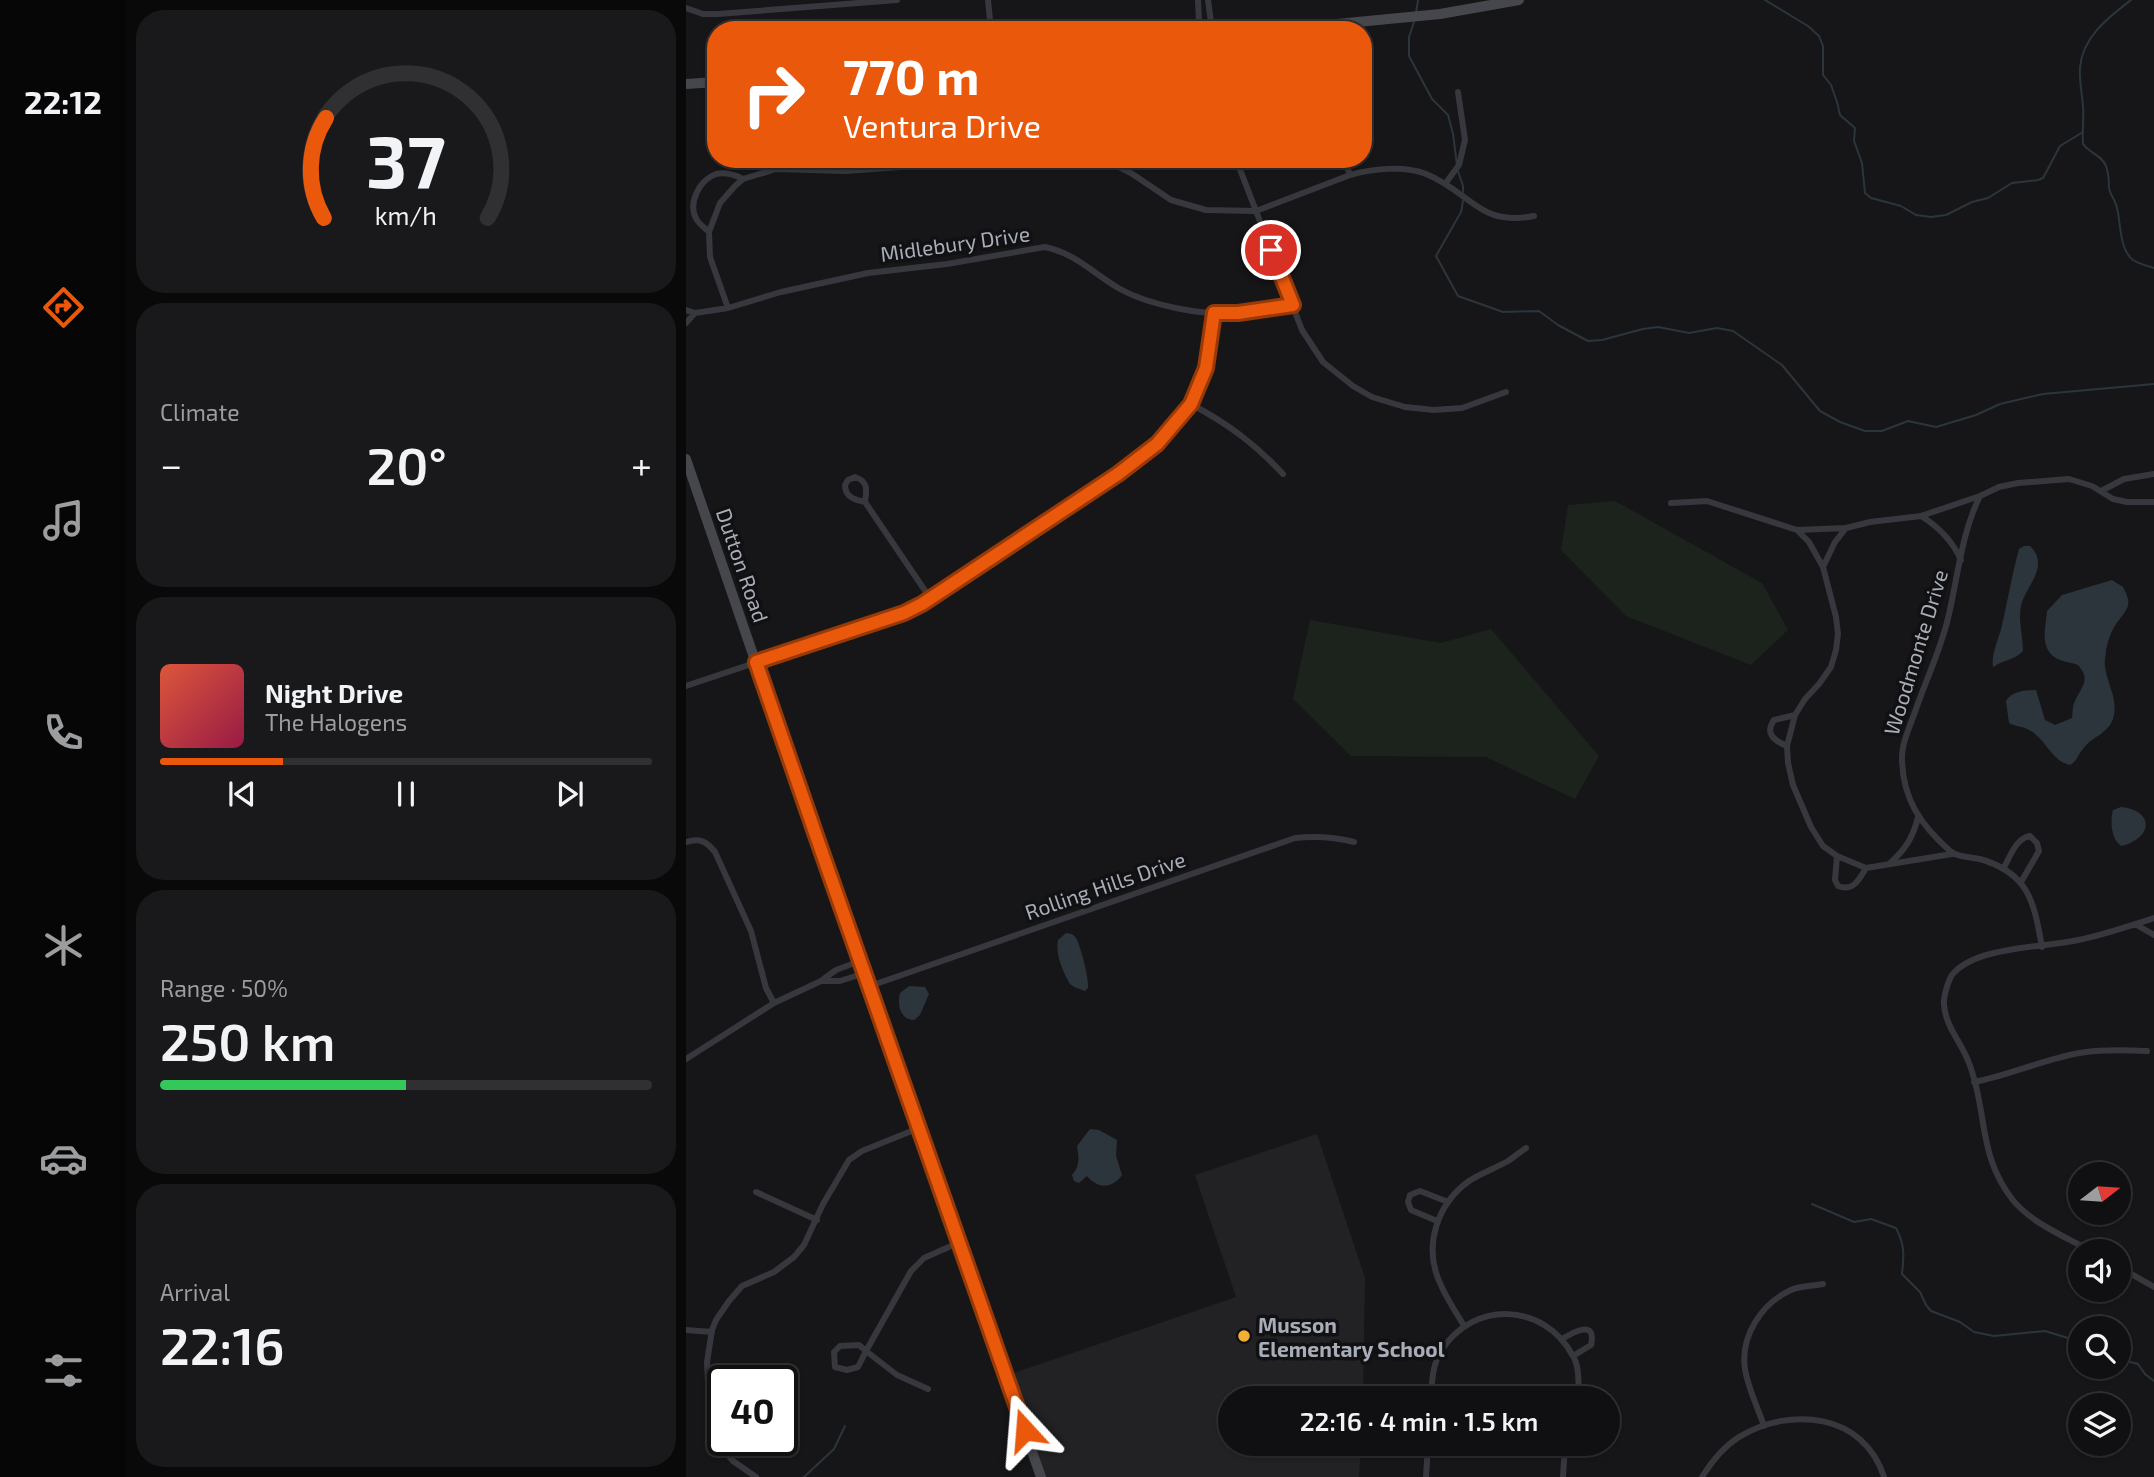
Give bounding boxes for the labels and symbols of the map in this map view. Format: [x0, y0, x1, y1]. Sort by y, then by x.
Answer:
street label: Midlebury Drive [879, 220, 1031, 266]
pin [1241, 220, 1301, 280]
street label: Dutton Road [712, 505, 774, 625]
street label: Woodmonte Drive [1878, 566, 1952, 738]
street label: Rolling Hills Drive [1022, 846, 1188, 924]
north arrow [2068, 1162, 2132, 1225]
place label: Musson Elementary School [1258, 1312, 1445, 1362]
marker: Musson Elementary School [1236, 1328, 1252, 1344]
speed limit sign: 40 [707, 1365, 798, 1456]
position arrow [988, 1393, 1062, 1467]

